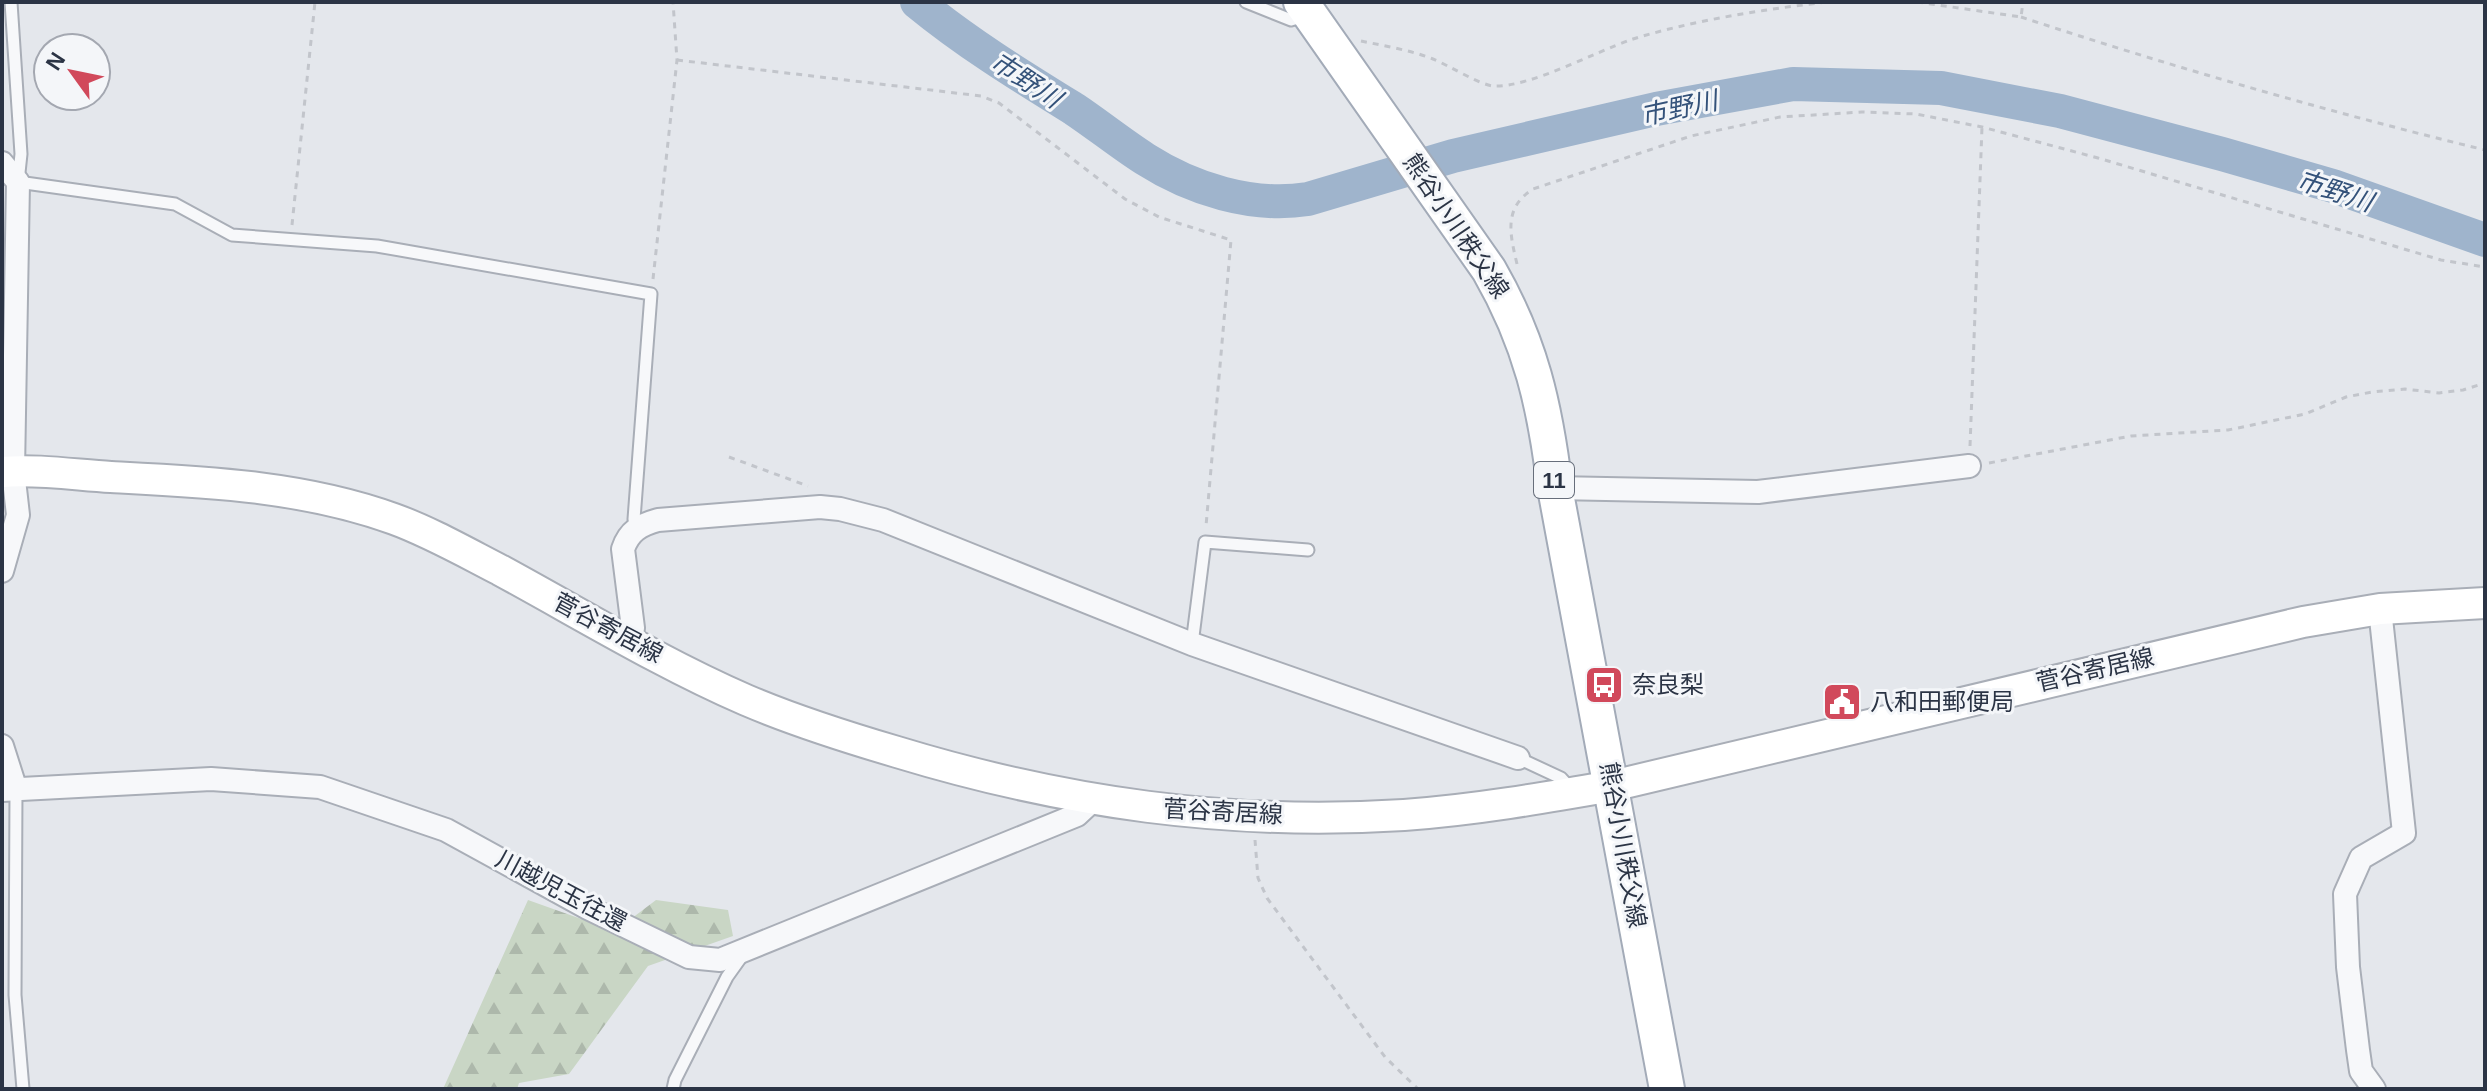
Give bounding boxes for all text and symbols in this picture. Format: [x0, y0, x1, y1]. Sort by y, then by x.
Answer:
north arrow [32, 32, 112, 112]
water label: 市野川 [985, 46, 1069, 115]
text: N [41, 48, 70, 75]
water label: 市野川 [1638, 85, 1723, 131]
street label: 熊谷小川秩父線 [1398, 149, 1515, 303]
water label: 市野川 [2293, 165, 2380, 218]
road number: 11 [1534, 462, 1574, 498]
street label: 菅谷寄居線 [549, 587, 668, 668]
street label: 菅谷寄居線 [2033, 643, 2156, 696]
bus stop icon: 奈良梨 [1583, 664, 1625, 706]
place label: 奈良梨 [1632, 671, 1704, 698]
public building icon: 八和田郵便局 [1821, 681, 1863, 723]
place label: 八和田郵便局 [1870, 688, 2014, 715]
street label: 熊谷小川秩父線 [1596, 760, 1651, 930]
street label: 菅谷寄居線 [1162, 795, 1284, 828]
street label: 川越児玉往還 [491, 845, 631, 936]

